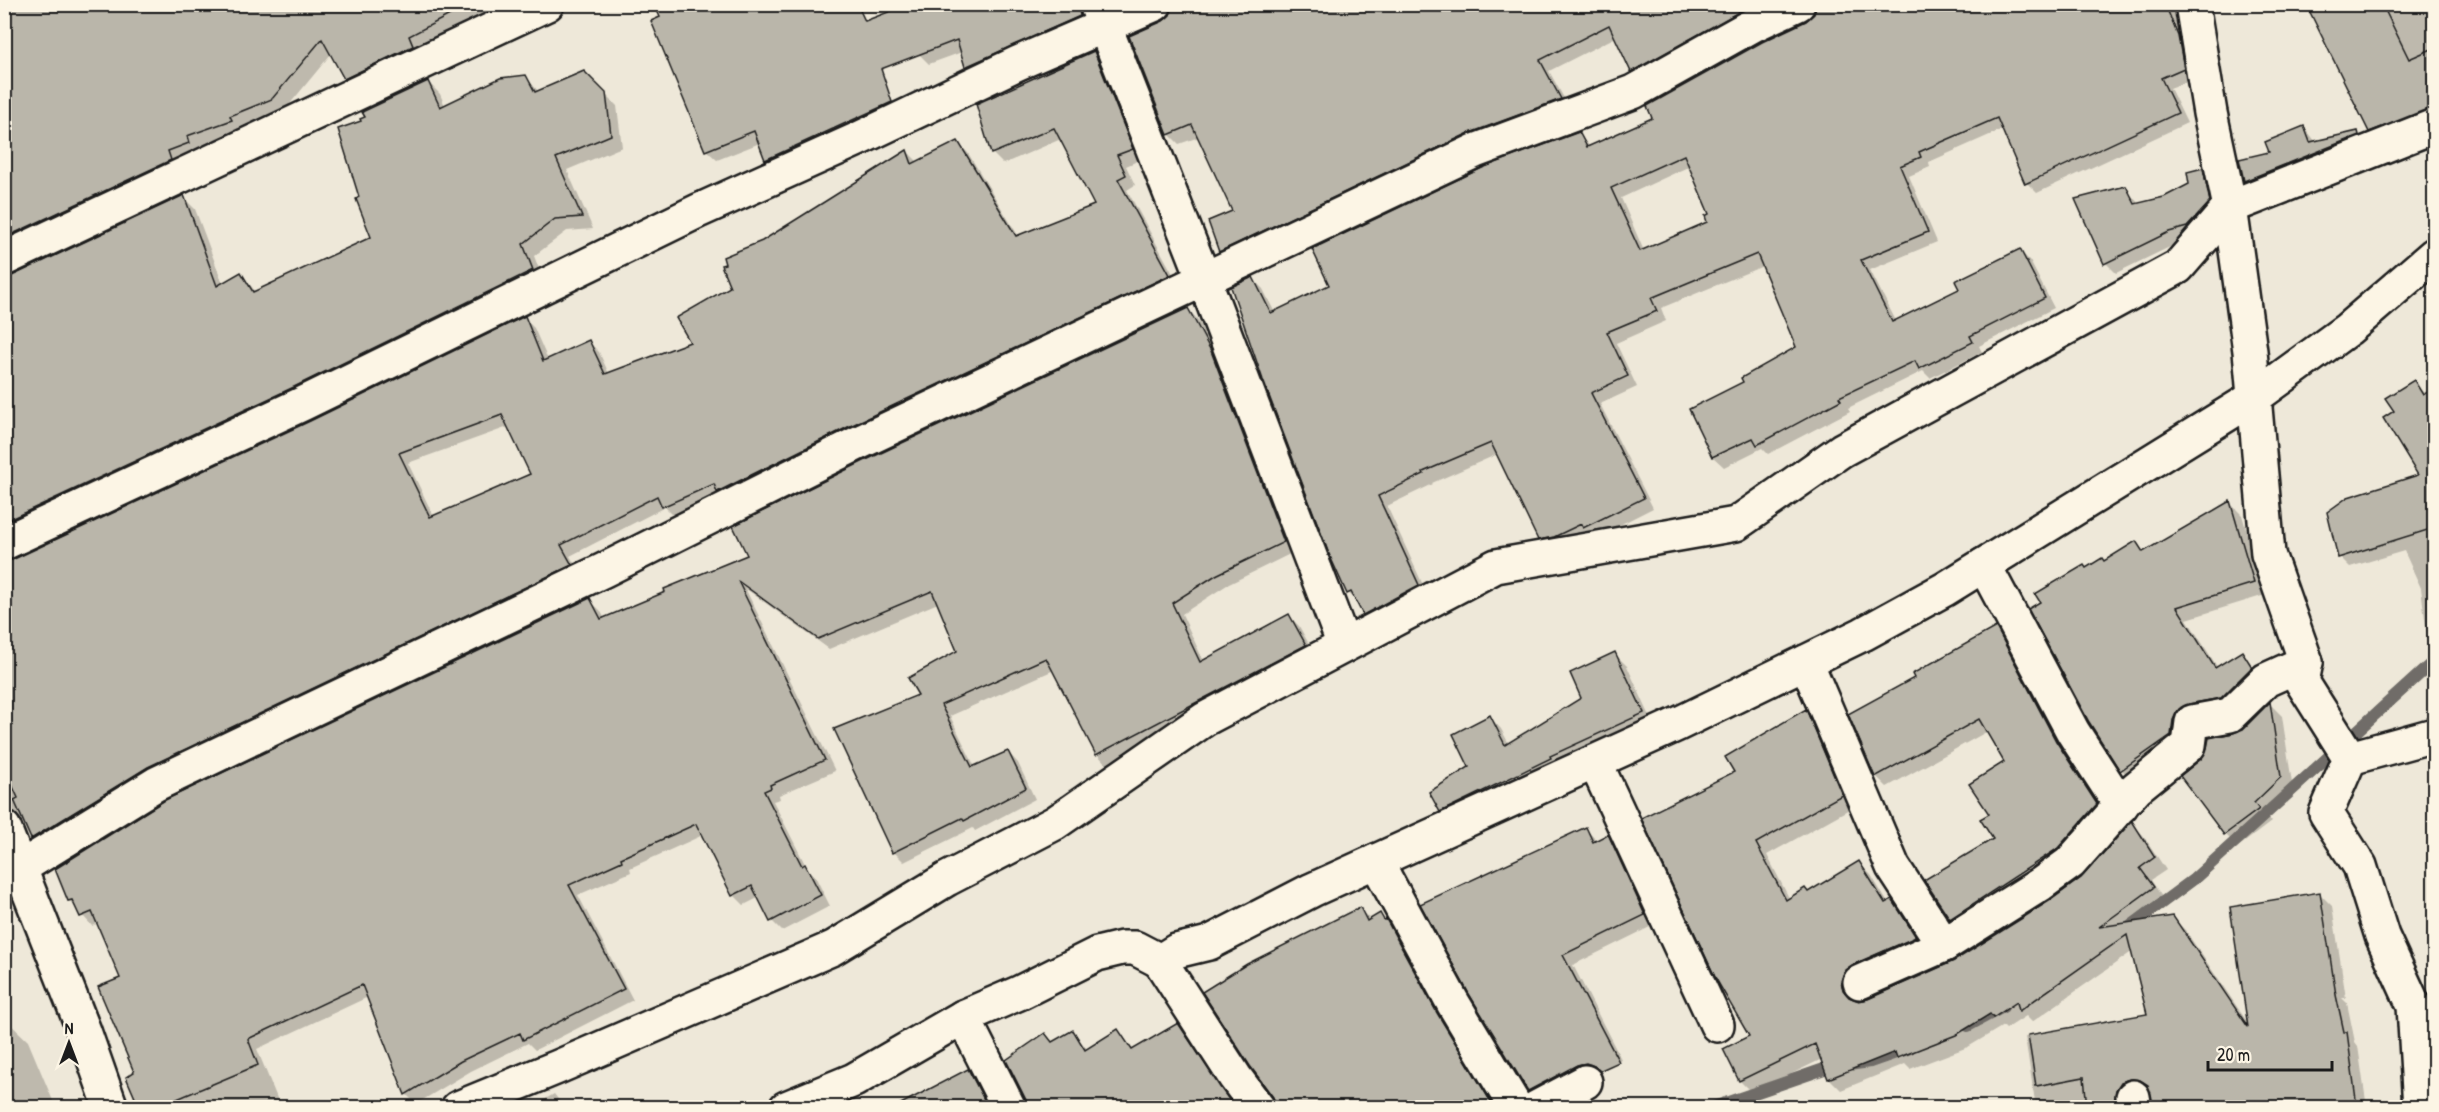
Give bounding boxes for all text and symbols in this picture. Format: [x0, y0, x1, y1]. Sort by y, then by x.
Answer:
north arrow [39, 1013, 99, 1073]
text: N [65, 1017, 74, 1039]
scale bar [2208, 1034, 2332, 1072]
text: 20 m [2217, 1042, 2250, 1067]

